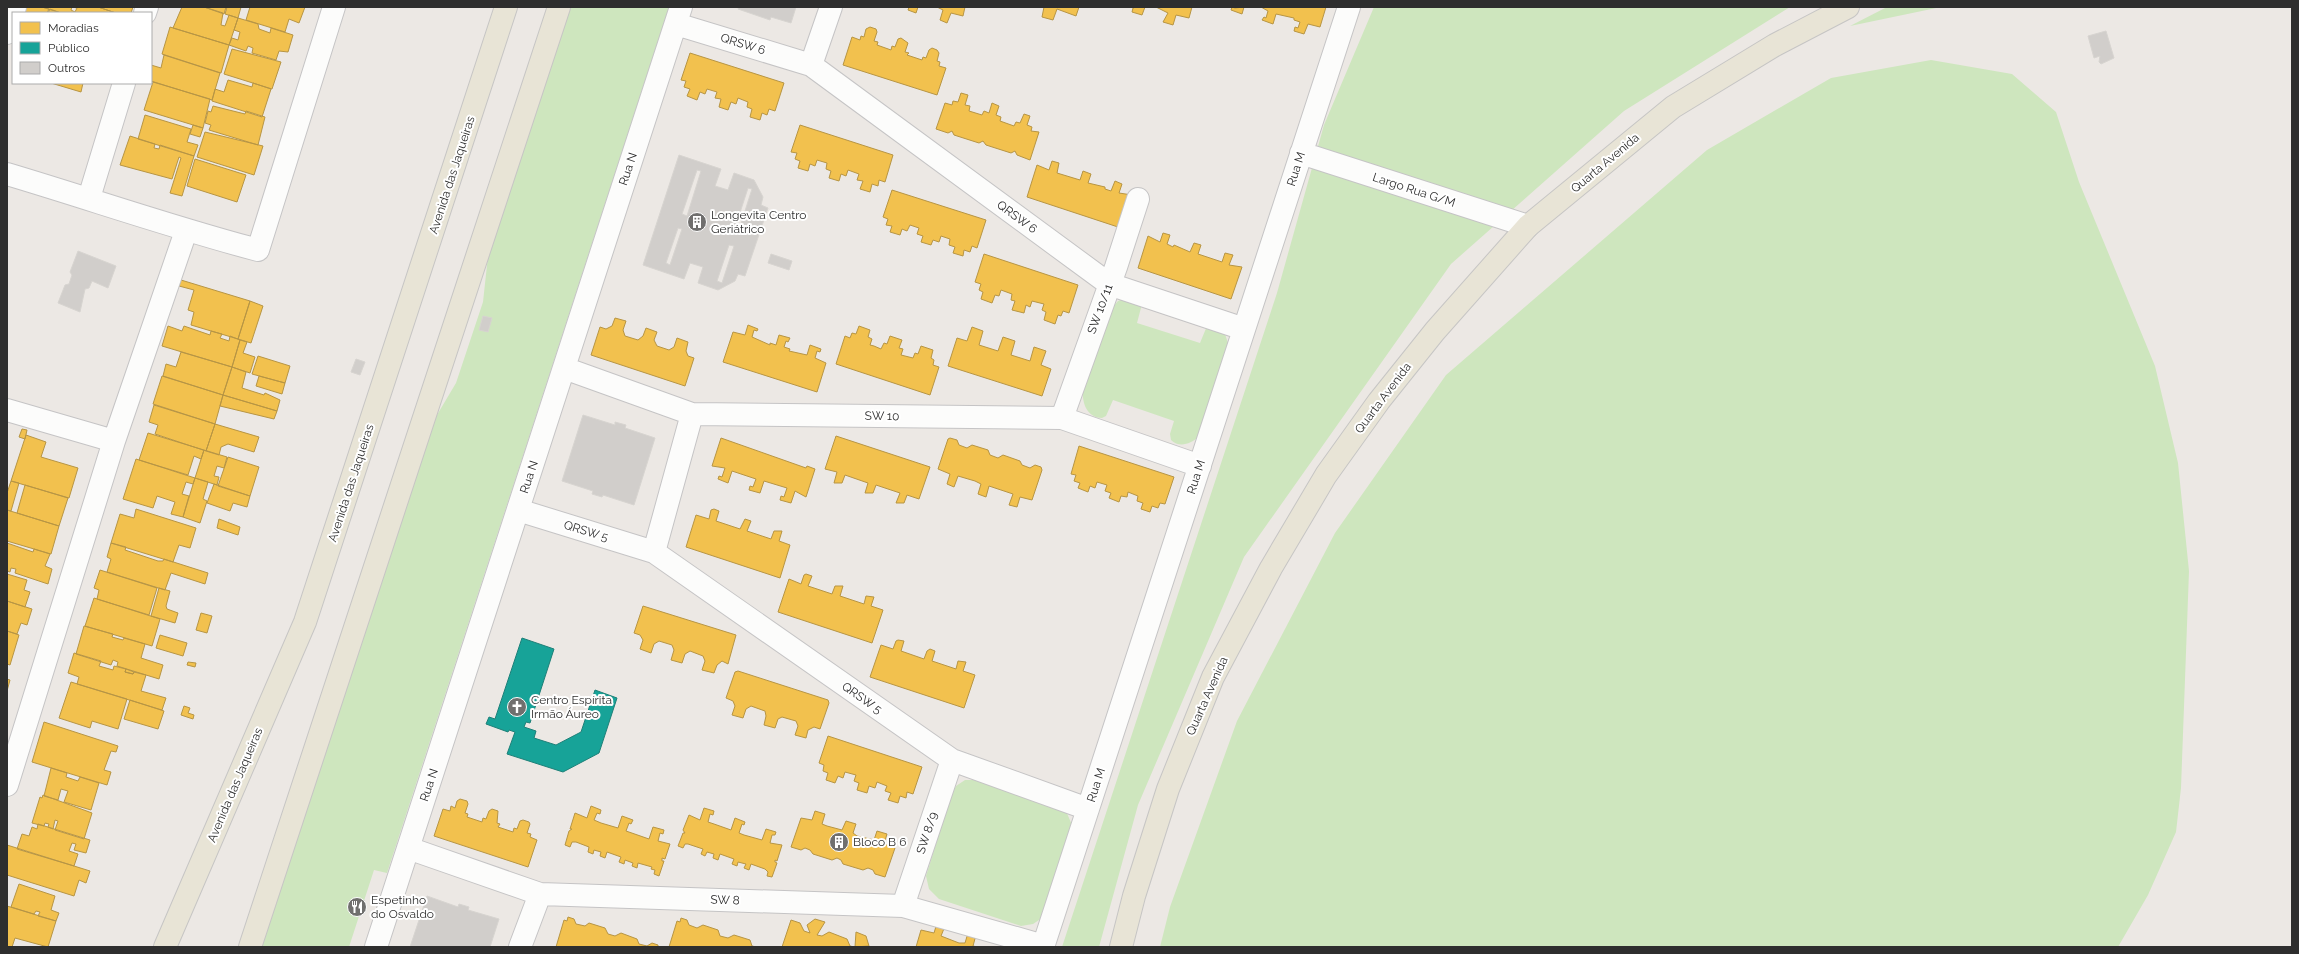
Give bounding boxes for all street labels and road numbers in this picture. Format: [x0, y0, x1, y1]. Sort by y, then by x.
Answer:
street label: QRSW 6 [719, 31, 767, 57]
street label: Avenida das Jaqueiras [426, 114, 478, 236]
street label: Quarta Avenida [1568, 130, 1642, 196]
street label: Rua M [1284, 150, 1308, 188]
street label: Rua N [616, 151, 640, 187]
street label: Largo Rua G/M [1371, 170, 1457, 210]
street label: QRSW 6 [994, 198, 1040, 236]
street label: SW 10/11 [1085, 282, 1115, 336]
street label: Quarta Avenida [1352, 360, 1414, 436]
street label: SW 10 [864, 409, 900, 423]
street label: Avenida das Jaqueiras [325, 422, 377, 544]
street label: Rua M [1184, 458, 1208, 496]
street label: Rua N [517, 459, 541, 495]
street label: QRSW 5 [562, 518, 610, 545]
street label: Quarta Avenida [1183, 654, 1231, 738]
street label: QRSW 5 [839, 679, 885, 717]
street label: Avenida das Jaqueiras [205, 725, 266, 844]
street label: Rua M [1084, 766, 1108, 804]
street label: Rua N [417, 767, 441, 803]
street label: SW 8/9 [914, 810, 940, 856]
street label: SW 8 [710, 892, 740, 908]

